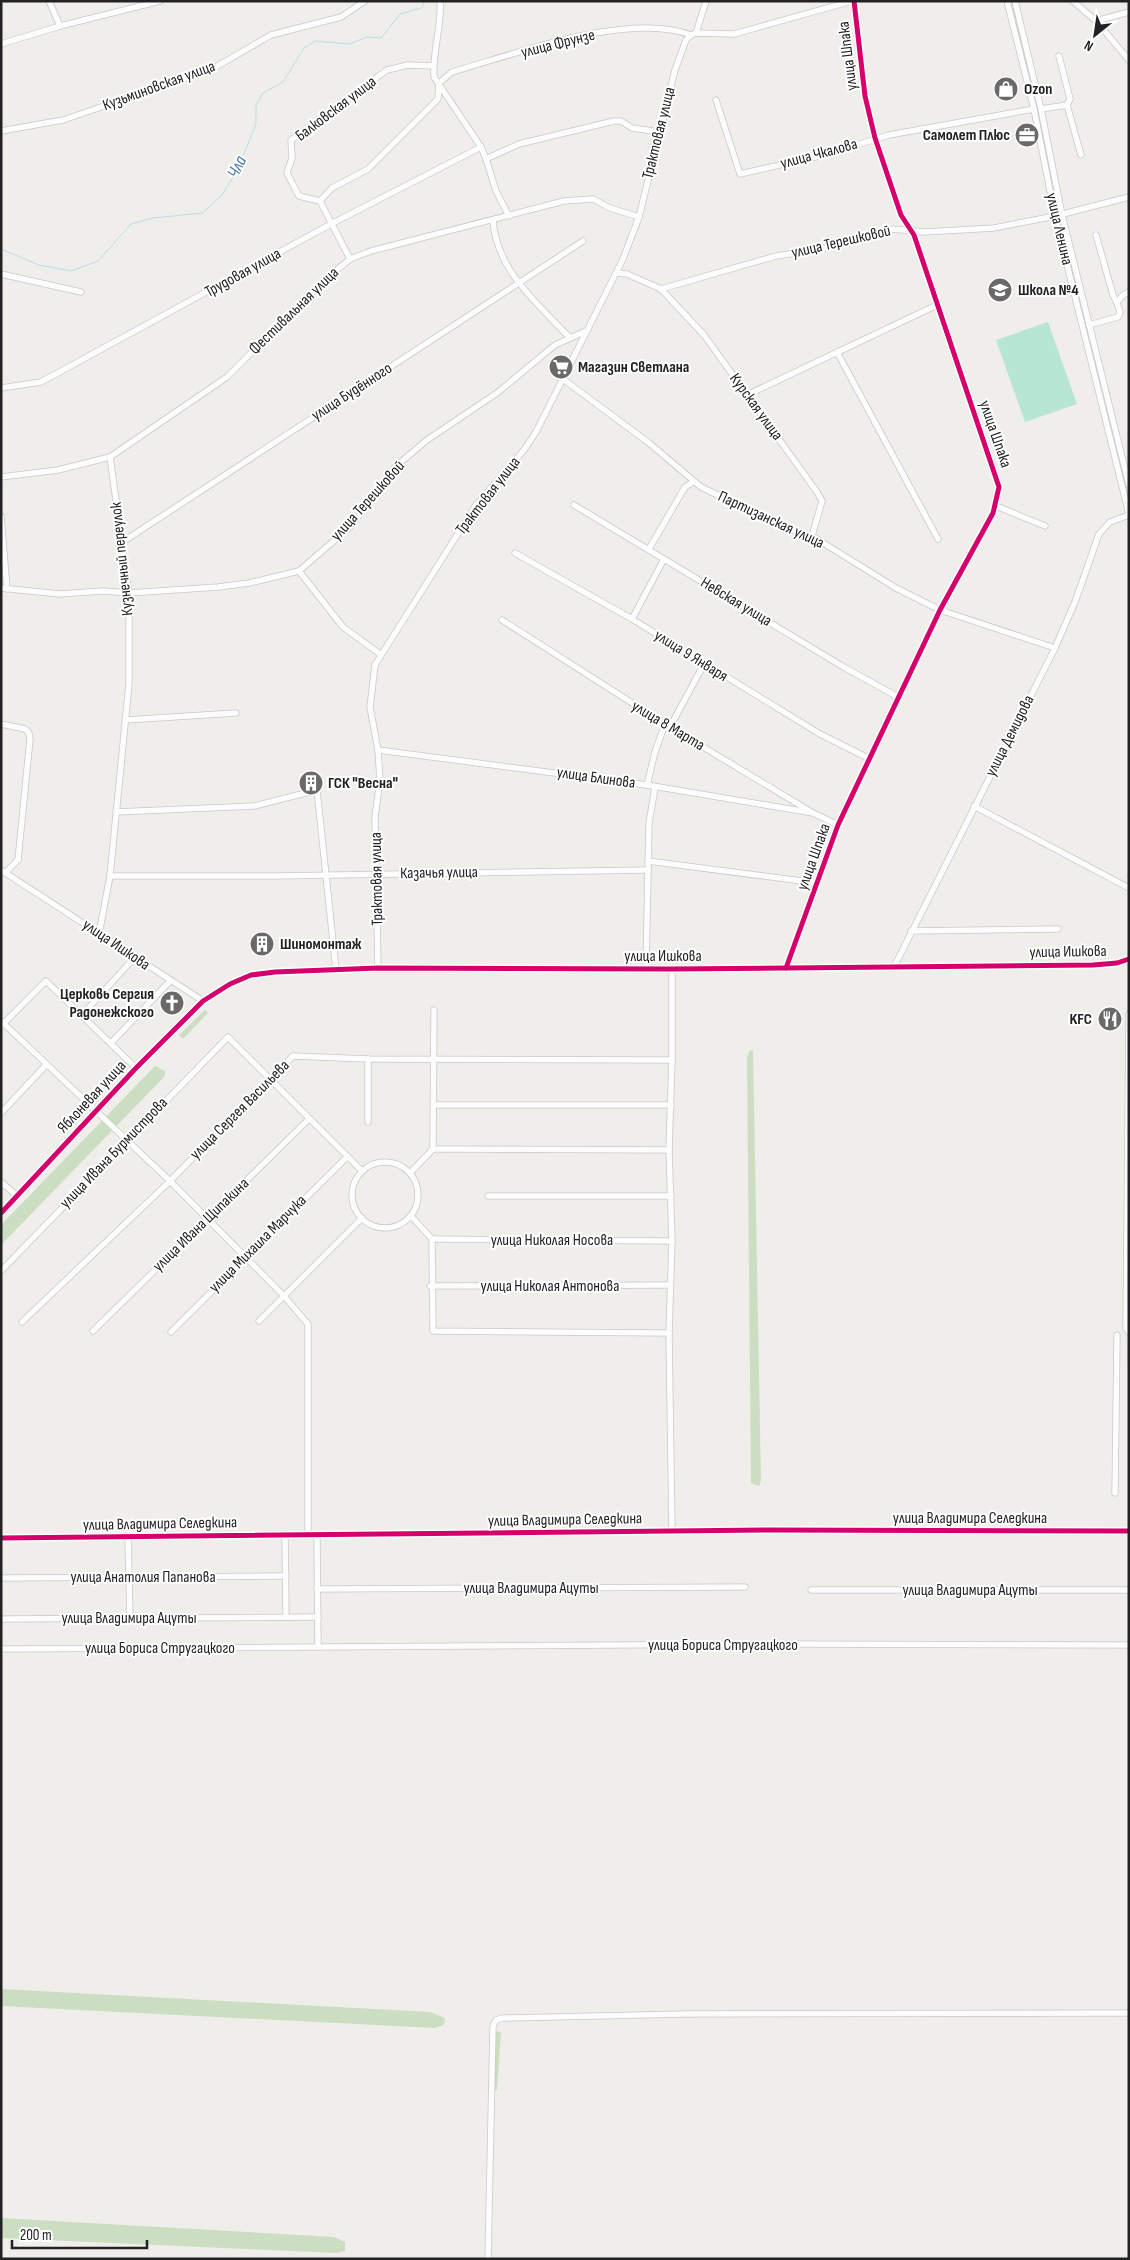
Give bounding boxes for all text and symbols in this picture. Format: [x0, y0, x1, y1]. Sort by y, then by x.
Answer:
north arrow [1070, 10, 1120, 60]
street label: улица Шпака [834, 20, 862, 92]
street label: улица Фрунзе [519, 26, 597, 62]
text: N [1081, 37, 1096, 55]
street label: Кузьминовская улица [100, 57, 218, 115]
street label: Балковская улица [292, 72, 380, 146]
shop icon: Ozon [993, 76, 1019, 102]
place label: Ozon [1024, 80, 1052, 99]
street label: Трактовая улица [638, 85, 680, 181]
office icon: Самолет Плюс [1014, 122, 1040, 148]
place label: Самолет Плюс [923, 126, 1010, 145]
street label: улица Чкалова [778, 135, 860, 173]
water label: Чла [223, 152, 252, 182]
street label: улица Ленина [1041, 191, 1077, 267]
street label: улица Терешковой [790, 221, 892, 263]
street label: Трудовая улица [202, 244, 284, 302]
street label: Фестивальная улица [245, 263, 343, 359]
school or university icon: Школа №4 [987, 277, 1013, 303]
place label: Школа №4 [1018, 281, 1079, 300]
supermarket icon: Магазин Светлана [548, 354, 574, 380]
place label: Магазин Светлана [578, 358, 689, 377]
street label: улица Будённого [308, 359, 396, 425]
street label: Курская улица [725, 370, 787, 444]
street label: улица Шпака [975, 398, 1015, 470]
street label: Трактовая улица [452, 453, 524, 539]
street label: улица Терешковой [327, 457, 409, 545]
street label: Партизанская улица [715, 487, 827, 553]
street label: Кузнечный переулок [106, 500, 137, 617]
street label: Невская улица [697, 573, 775, 631]
street label: улица 9 Января [651, 626, 731, 686]
street label: улица Демидова [981, 692, 1039, 780]
street label: улица 8 Марта [628, 697, 708, 755]
street label: улица Блинова [556, 763, 636, 793]
building icon: ГСК "Весна" [298, 770, 324, 796]
place label: ГСК "Весна" [328, 774, 398, 793]
street label: улица Шпака [793, 821, 835, 893]
street label: Трактовая улица [367, 832, 387, 926]
street label: Казачья улица [400, 863, 478, 883]
street label: улица Ишкова [79, 915, 153, 975]
building icon: Шиномонтаж [249, 931, 275, 957]
place label: Шиномонтаж [280, 935, 362, 954]
street label: улица Ишкова [1029, 942, 1107, 962]
street label: улица Ишкова [624, 947, 702, 966]
place label: Церковь Сергия Радонежского [60, 985, 154, 1022]
church icon: Церковь Сергия Радонежского [159, 990, 185, 1016]
restaurant icon: KFC [1097, 1006, 1123, 1032]
place label: KFC [1069, 1010, 1092, 1029]
street label: улица Сергея Васильева [186, 1056, 294, 1164]
street label: Яблоневая улица [54, 1057, 130, 1137]
street label: улица Ивана Бурмистрова [56, 1094, 172, 1212]
street label: улица Ивана Щипакина [149, 1174, 253, 1276]
street label: улица Михаила Марчука [205, 1191, 311, 1297]
street label: улица Николая Носова [491, 1231, 613, 1250]
street label: улица Николая Антонова [481, 1277, 619, 1296]
street label: улица Владимира Селедкина [488, 1509, 642, 1531]
street label: улица Владимира Селедкина [893, 1509, 1047, 1528]
street label: улица Владимира Селедкина [83, 1513, 237, 1535]
street label: улица Анатолия Папанова [70, 1568, 216, 1587]
street label: улица Владимира Ацуты [463, 1579, 599, 1598]
street label: улица Владимира Ацуты [902, 1581, 1038, 1600]
street label: улица Владимира Ацуты [61, 1609, 197, 1628]
street label: улица Бориса Стругацкого [648, 1636, 798, 1655]
street label: улица Бориса Стругацкого [85, 1639, 235, 1658]
scale bar [12, 2218, 148, 2250]
text: 200 m [20, 2226, 52, 2245]

